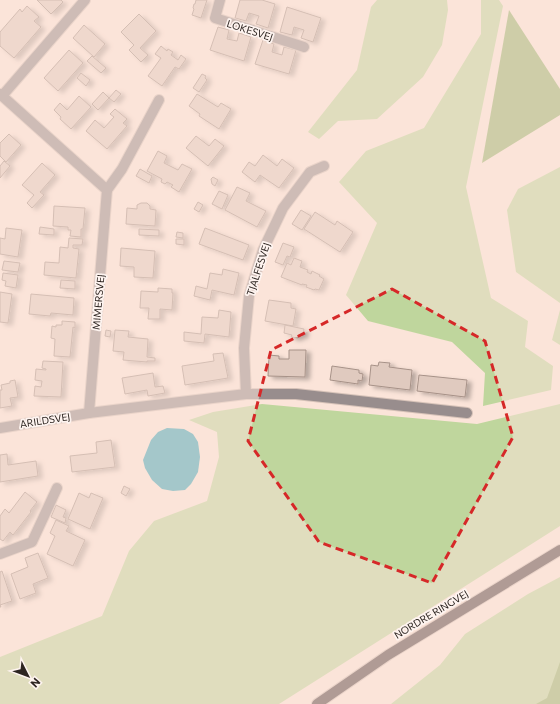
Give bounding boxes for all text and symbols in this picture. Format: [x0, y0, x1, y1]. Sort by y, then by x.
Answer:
street label: LOKESVEJ [225, 17, 275, 43]
street label: TJALFESVEJ [244, 241, 272, 297]
street label: MIMERSVEJ [90, 274, 106, 330]
street label: ARILDSVEJ [19, 410, 71, 430]
street label: NORDRE RINGVEJ [392, 587, 470, 641]
north arrow [8, 656, 48, 696]
text: N [28, 676, 43, 690]

